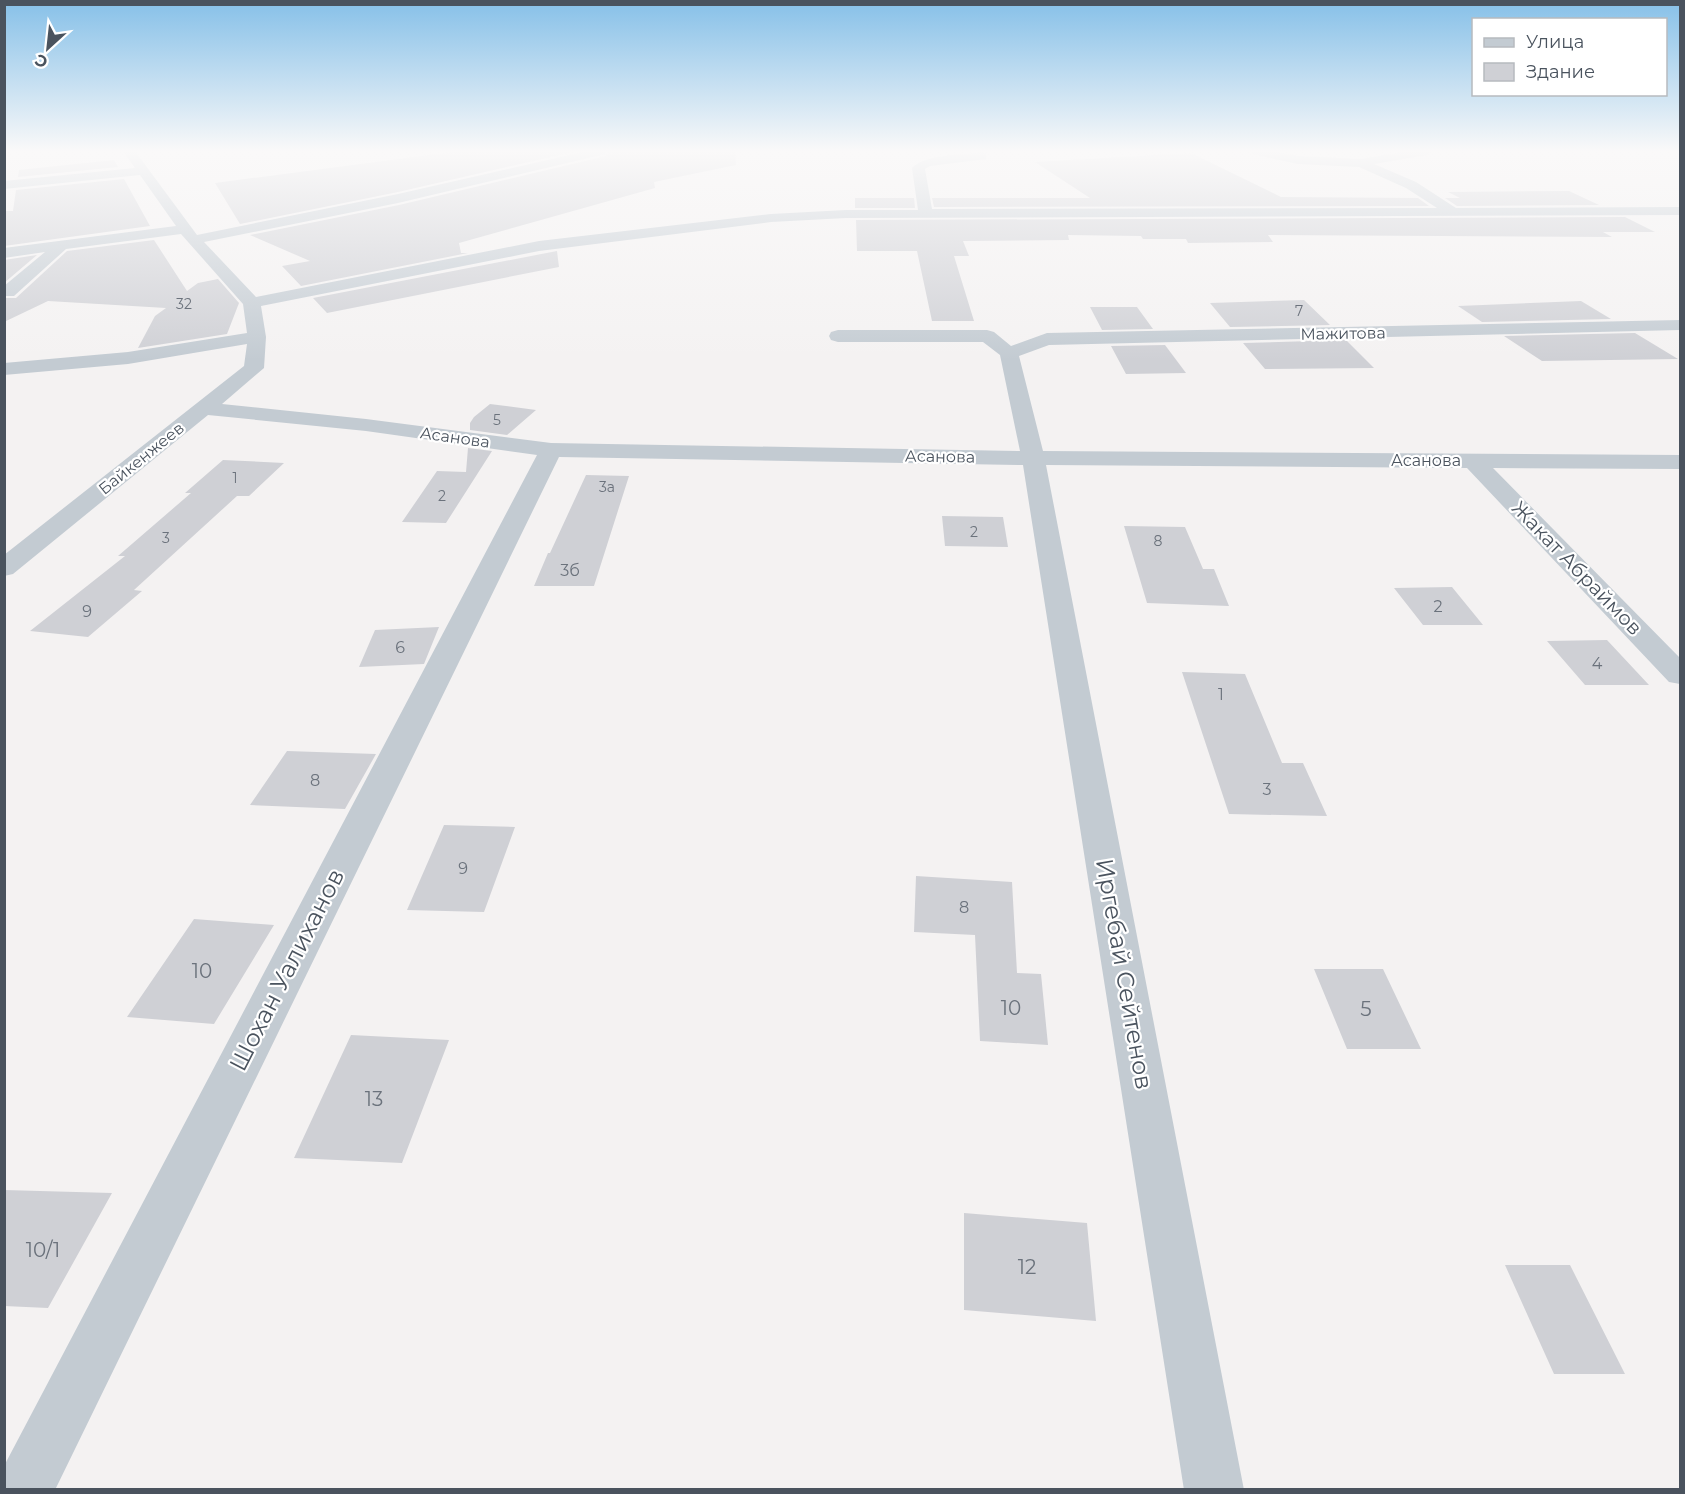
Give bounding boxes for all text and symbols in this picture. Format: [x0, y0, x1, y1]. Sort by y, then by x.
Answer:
north arrow [18, 18, 78, 78]
legend [1472, 18, 1667, 96]
text: Улица [1526, 31, 1584, 53]
text: С [32, 50, 51, 72]
text: Здание [1526, 61, 1595, 83]
house number: 32 [176, 295, 192, 313]
house number: 7 [1295, 302, 1303, 320]
street label: Мажитова [1300, 323, 1386, 344]
house number: 5 [493, 411, 501, 429]
street label: Байкенжеев [95, 418, 188, 499]
street label: Асанова [419, 423, 491, 452]
street label: Асанова [905, 446, 975, 467]
street label: Асанова [1391, 451, 1461, 470]
house number: 1 [232, 469, 238, 487]
house number: 3а [599, 478, 615, 496]
house number: 2 [438, 487, 446, 505]
street label: Жакат Абраймов [1507, 496, 1647, 640]
house number: 2 [970, 523, 978, 541]
house number: 3 [162, 529, 170, 547]
house number: 8 [1154, 532, 1163, 550]
house number: 3б [560, 561, 580, 580]
house number: 2 [1433, 597, 1443, 616]
house number: 9 [82, 602, 92, 621]
house number: 6 [395, 638, 405, 657]
house number: 4 [1592, 654, 1603, 673]
house number: 1 [1218, 685, 1224, 704]
house number: 8 [310, 771, 320, 790]
house number: 3 [1262, 780, 1272, 799]
street label: Иргебай Сейтенов [1090, 856, 1159, 1092]
house number: 9 [458, 859, 468, 878]
street label: Шохан Уалиханов [223, 864, 350, 1076]
house number: 8 [959, 898, 969, 917]
house number: 10 [192, 959, 212, 983]
house number: 10 [1001, 996, 1021, 1020]
house number: 5 [1360, 997, 1372, 1021]
house number: 13 [365, 1087, 383, 1111]
house number: 10/1 [26, 1238, 60, 1262]
house number: 12 [1018, 1255, 1036, 1279]

